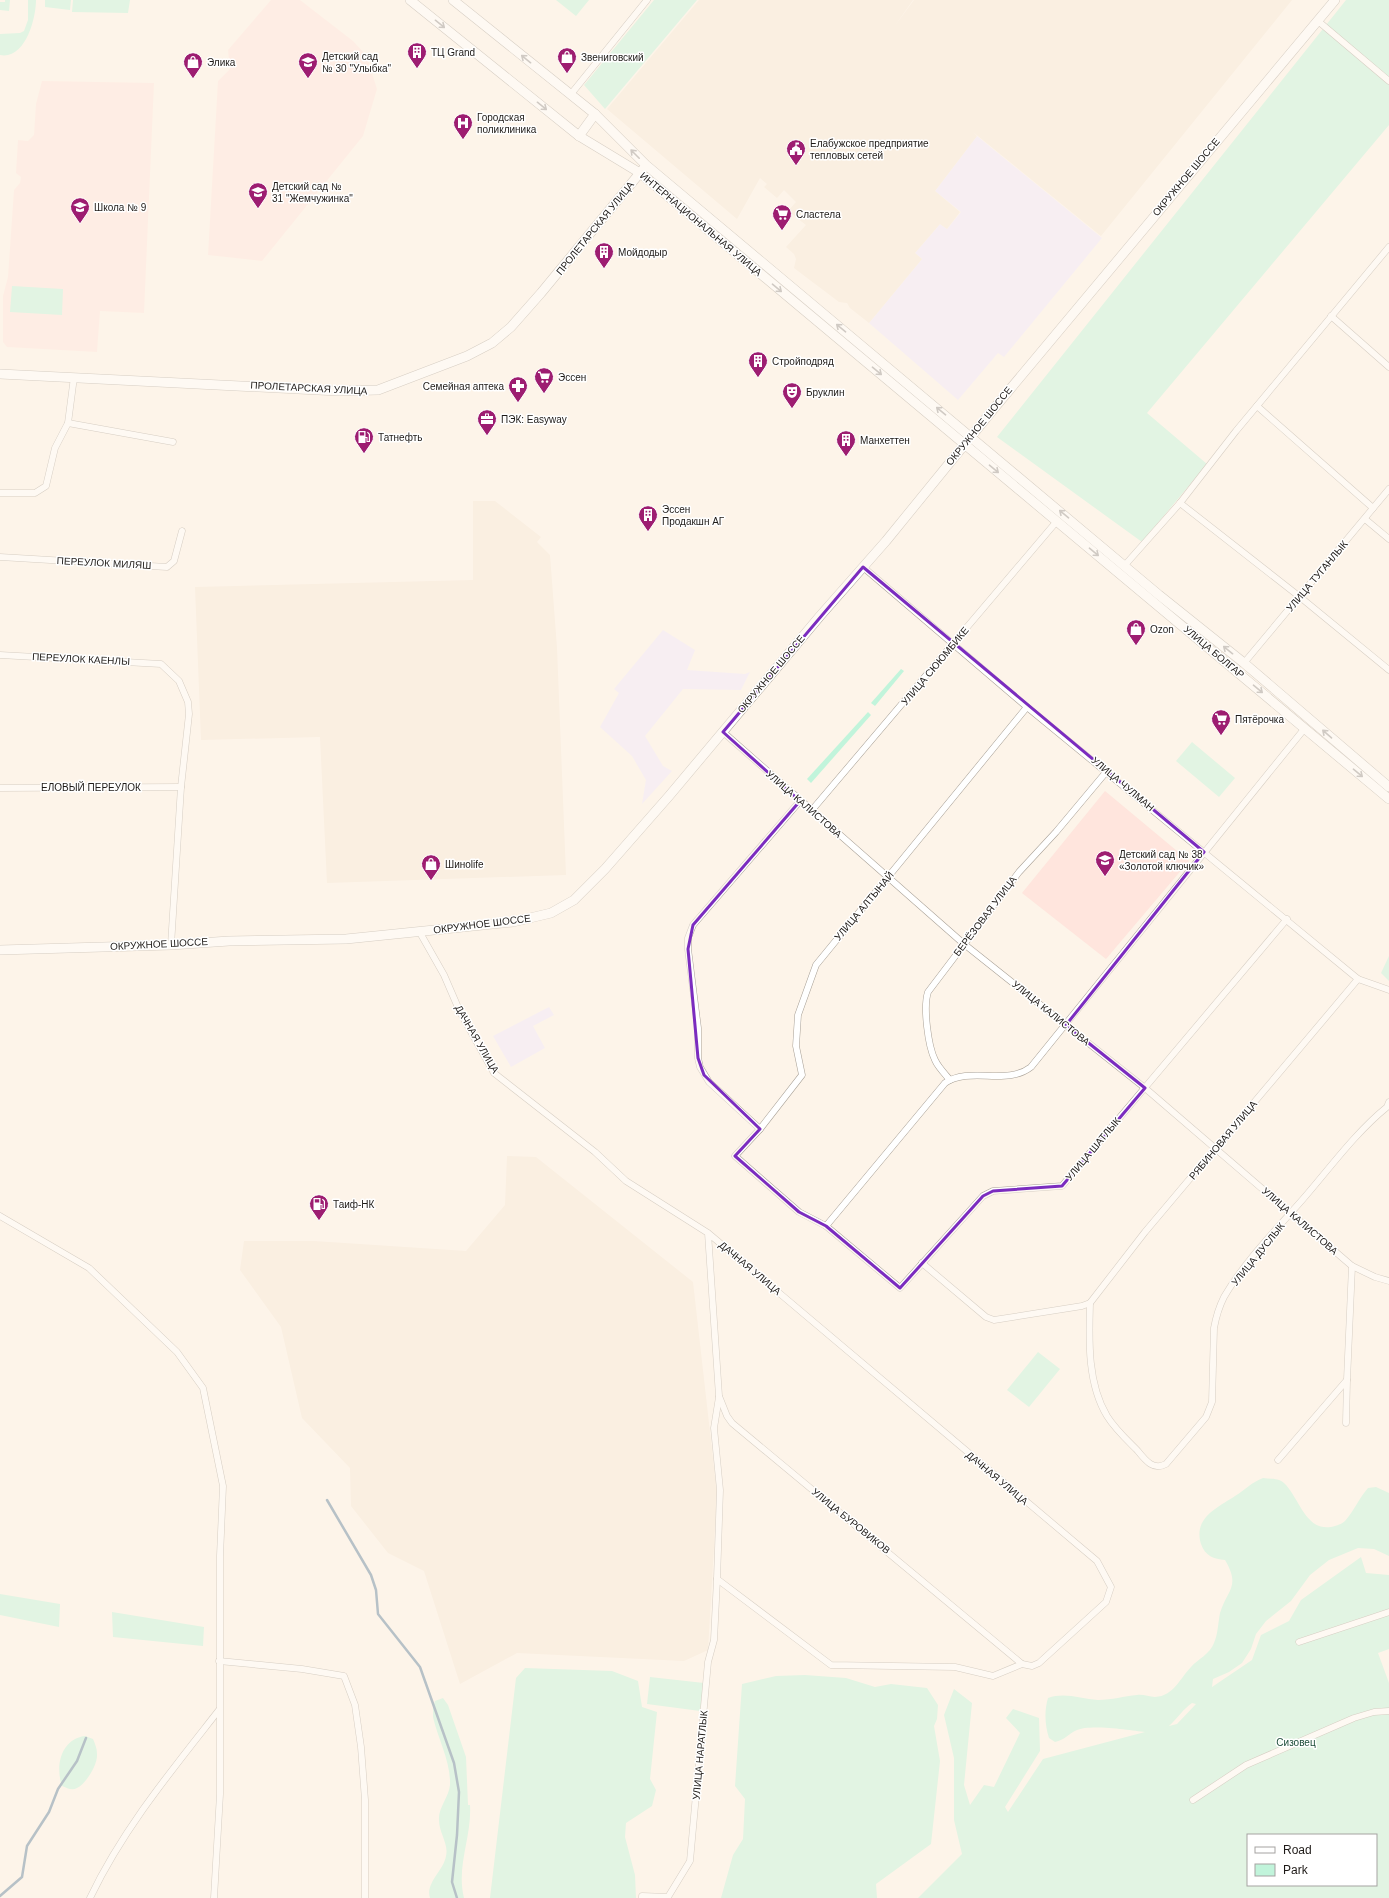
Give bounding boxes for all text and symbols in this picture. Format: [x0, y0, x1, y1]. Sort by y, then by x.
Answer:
one-way arrow [435, 20, 446, 29]
building icon: ТЦ Grand [406, 41, 428, 69]
shop icon: Звениговский [556, 46, 578, 74]
place label: ТЦ Grand [431, 47, 475, 58]
shop icon: Элика [182, 51, 204, 79]
school or university icon: Детский сад № 30 "Улыбка" [297, 51, 319, 79]
place label: Детский сад № 30 "Улыбка" [322, 51, 392, 74]
place label: Звениговский [581, 52, 644, 63]
one-way arrow [521, 55, 532, 64]
place label: Элика [207, 57, 236, 68]
one-way arrow [536, 101, 547, 110]
hospital icon: Городская поликлиника [452, 112, 474, 140]
place label: Городская поликлиника [477, 112, 537, 135]
street label: ОКРУЖНОЕ ШОССЕ [1150, 136, 1222, 218]
public building icon: Елабужское предприятие тепловых сетей [785, 138, 807, 166]
place label: Елабужское предприятие тепловых сетей [810, 138, 929, 161]
one-way arrow [630, 149, 640, 159]
street label: ИНТЕРНАЦИОНАЛЬНАЯ УЛИЦА [638, 170, 764, 278]
street label: ПРОЛЕТАРСКАЯ УЛИЦА [554, 179, 636, 277]
school or university icon: Детский сад № 31 "Жемчужинка" [247, 181, 269, 209]
place label: Детский сад № 31 "Жемчужинка" [272, 181, 353, 204]
school or university icon: Школа № 9 [69, 196, 91, 224]
place label: Школа № 9 [94, 202, 147, 213]
supermarket icon: Сластела [771, 203, 793, 231]
place label: Сластела [796, 209, 841, 220]
building icon: Мойдодыр [593, 241, 615, 269]
place label: Мойдодыр [618, 247, 668, 258]
one-way arrow [772, 283, 782, 292]
one-way arrow [835, 324, 846, 333]
building icon: Стройподряд [747, 350, 769, 378]
place label: Стройподряд [772, 356, 834, 367]
supermarket icon: Эссен [533, 366, 555, 394]
one-way arrow [871, 367, 882, 376]
place label: Эссен [558, 372, 586, 383]
pharmacy icon: Семейная аптека [507, 375, 529, 403]
street label: ПРОЛЕТАРСКАЯ УЛИЦА [250, 379, 368, 397]
place label: Семейная аптека [423, 381, 504, 392]
theatre icon: Бруклин [781, 381, 803, 409]
street label: ОКРУЖНОЕ ШОССЕ [944, 384, 1014, 468]
place label: Бруклин [806, 387, 844, 398]
one-way arrow [935, 407, 946, 416]
office icon: ПЭК: Easyway [476, 408, 498, 436]
place label: ПЭК: Easyway [501, 414, 567, 425]
fuel station icon: Татнефть [353, 426, 375, 454]
building icon: Манхеттен [835, 429, 857, 457]
place label: Татнефть [378, 432, 422, 443]
place label: Манхеттен [860, 435, 910, 446]
one-way arrow [989, 464, 999, 473]
building icon: Эссен Продакшн АГ [637, 504, 659, 532]
place label: Эссен Продакшн АГ [662, 504, 725, 527]
one-way arrow [1058, 509, 1069, 518]
street label: УЛИЦА ТУГАНЛЫК [1284, 538, 1350, 614]
one-way arrow [1089, 547, 1099, 556]
street label: ПЕРЕУЛОК МИЛЯШ [56, 555, 152, 571]
shop icon: Ozon [1125, 618, 1147, 646]
street label: УЛИЦА СЮЮМБИКЕ [899, 624, 971, 707]
place label: Ozon [1150, 624, 1174, 635]
street label: УЛИЦА БОЛГАР [1182, 624, 1247, 681]
street label: ОКРУЖНОЕ ШОССЕ [735, 633, 807, 715]
one-way arrow [1223, 646, 1234, 655]
street label: ПЕРЕУЛОК КАЕНЛЫ [32, 651, 130, 667]
one-way arrow [1253, 684, 1264, 693]
supermarket icon: Пятёрочка [1210, 708, 1232, 736]
place label: Пятёрочка [1235, 714, 1284, 725]
one-way arrow [1322, 730, 1333, 739]
street label: УЛИЦА ЧУЛМАН [1090, 755, 1156, 813]
street label: УЛИЦА КАЛИСТОВА [764, 768, 844, 840]
one-way arrow [1353, 768, 1363, 777]
street label: ЕЛОВЫЙ ПЕРЕУЛОК [41, 781, 141, 793]
school or university icon: Детский сад № 38 «Золотой ключик» [1094, 849, 1116, 877]
place label: Детский сад № 38 «Золотой ключик» [1119, 849, 1204, 872]
shop icon: Шиноlife [420, 853, 442, 881]
place label: Шиноlife [445, 859, 484, 870]
street label: УЛИЦА АЛТЫНАЙ [831, 869, 896, 943]
street label: БЕРЁЗОВАЯ УЛИЦА [951, 874, 1019, 958]
street label: ОКРУЖНОЕ ШОССЕ [433, 913, 532, 935]
street label: ОКРУЖНОЕ ШОССЕ [110, 936, 209, 952]
street label: УЛИЦА КАЛИСТОВА [1010, 978, 1092, 1048]
street label: ДАЧНАЯ УЛИЦА [453, 1003, 501, 1075]
street label: РЯБИНОВАЯ УЛИЦА [1187, 1098, 1259, 1182]
street label: УЛИЦА ШАТЛЫК [1063, 1115, 1123, 1183]
street label: УЛИЦА КАЛИСТОВА [1260, 1185, 1340, 1257]
fuel station icon: Таиф-НК [308, 1193, 330, 1221]
place label: Таиф-НК [333, 1199, 375, 1210]
street label: УЛИЦА ДУСЛЫК [1229, 1220, 1287, 1288]
street label: ДАЧНАЯ УЛИЦА [717, 1239, 783, 1297]
street label: ДАЧНАЯ УЛИЦА [964, 1449, 1030, 1507]
street label: УЛИЦА БУРОВИКОВ [810, 1486, 893, 1556]
street label: УЛИЦА НАРАТЛЫК [691, 1710, 709, 1800]
park label: Сизовец [1276, 1737, 1316, 1748]
legend [1247, 1834, 1377, 1886]
text: Road [1283, 1843, 1312, 1857]
text: Park [1283, 1863, 1309, 1877]

